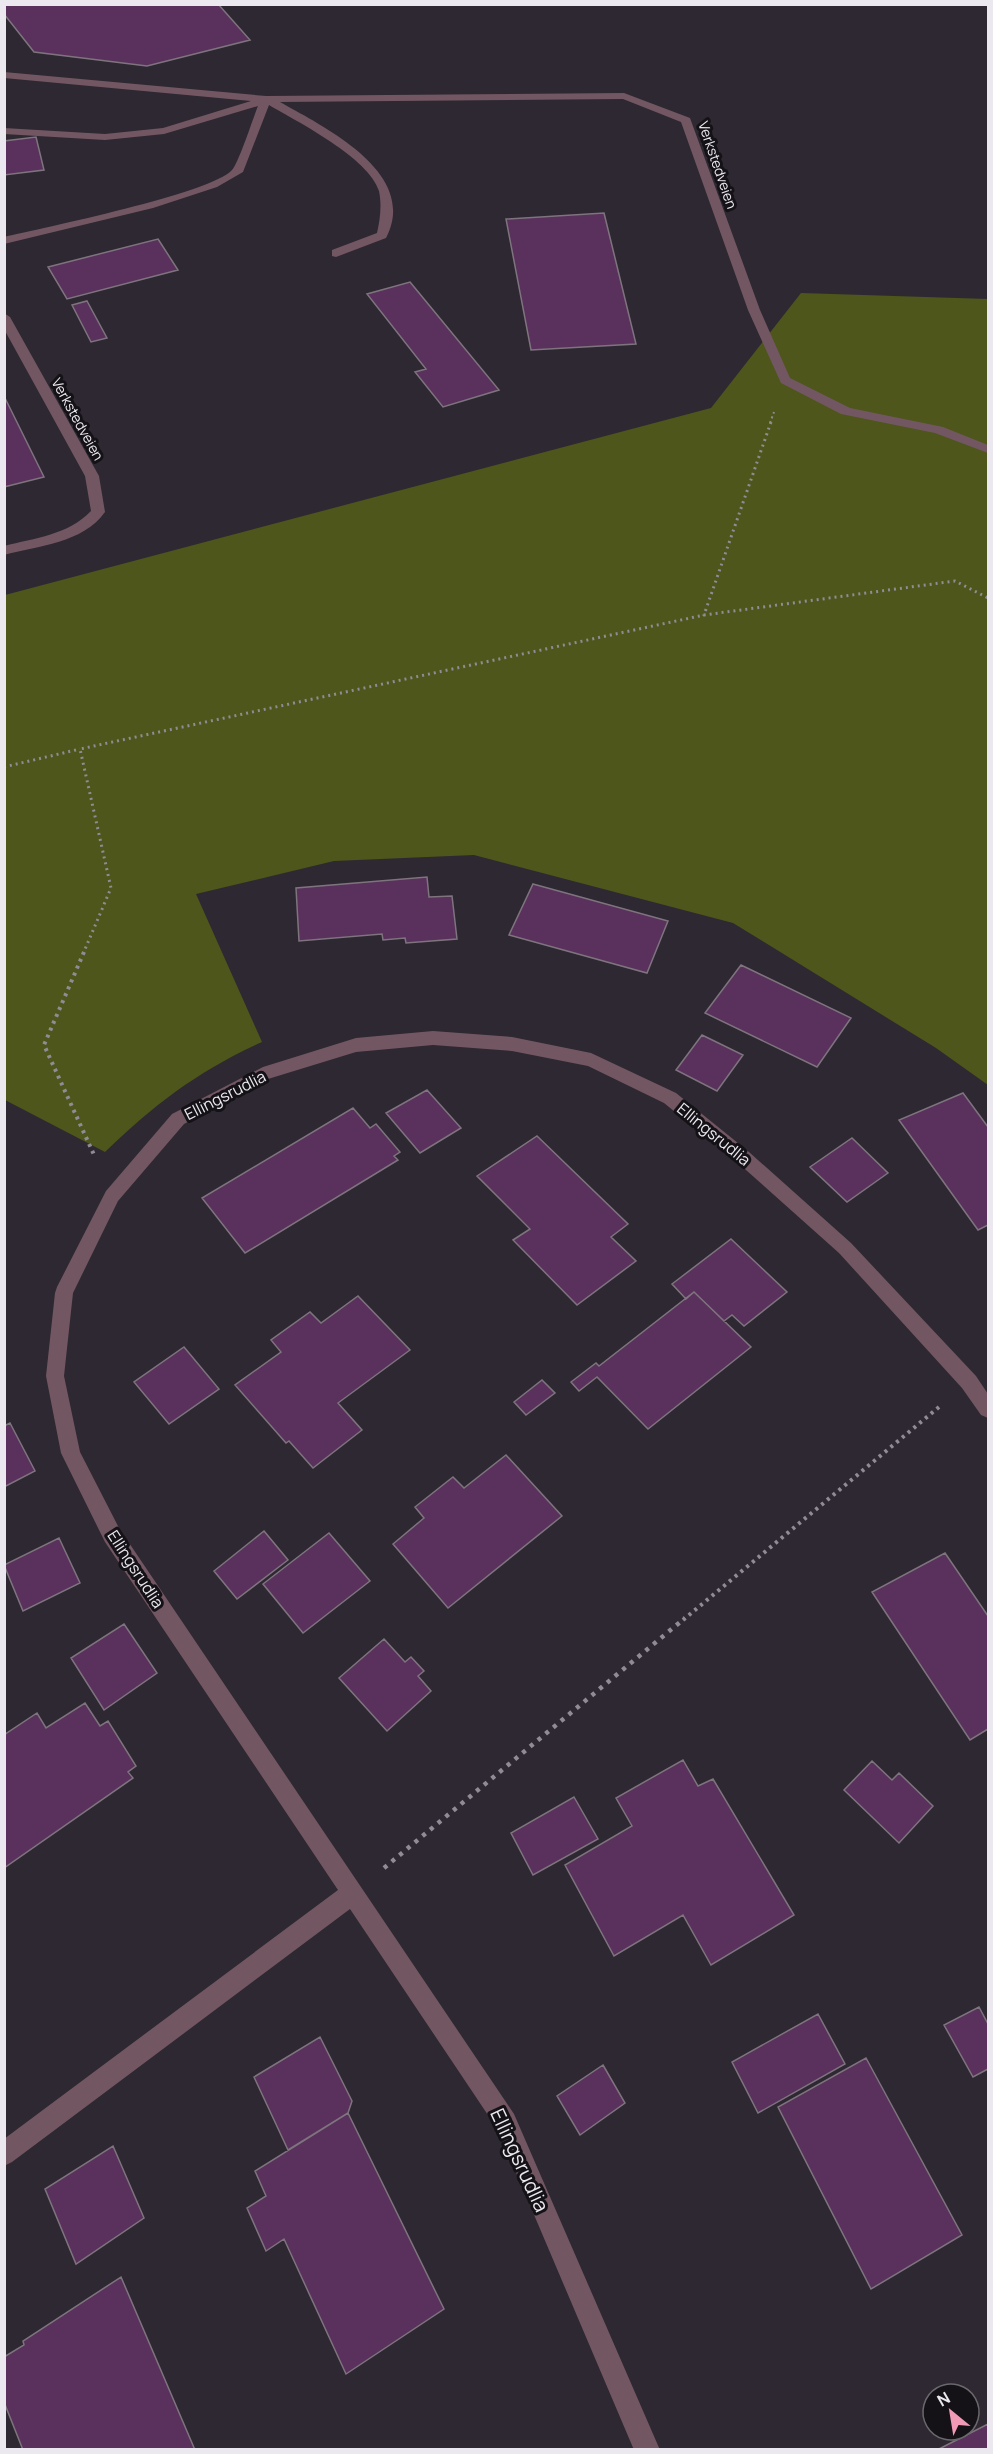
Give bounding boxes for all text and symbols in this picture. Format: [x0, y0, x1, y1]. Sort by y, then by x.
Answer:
street label: Verkstedveien [694, 119, 742, 211]
street label: Verkstedveien [48, 374, 108, 464]
street label: Ellingsrudlia [180, 1065, 270, 1125]
street label: Ellingsrudlia [673, 1098, 755, 1170]
street label: Ellingsrudlia [103, 1526, 169, 1612]
street label: Ellingsrudlia [484, 2104, 556, 2216]
north arrow [921, 2382, 981, 2442]
text: N [933, 2387, 954, 2411]

